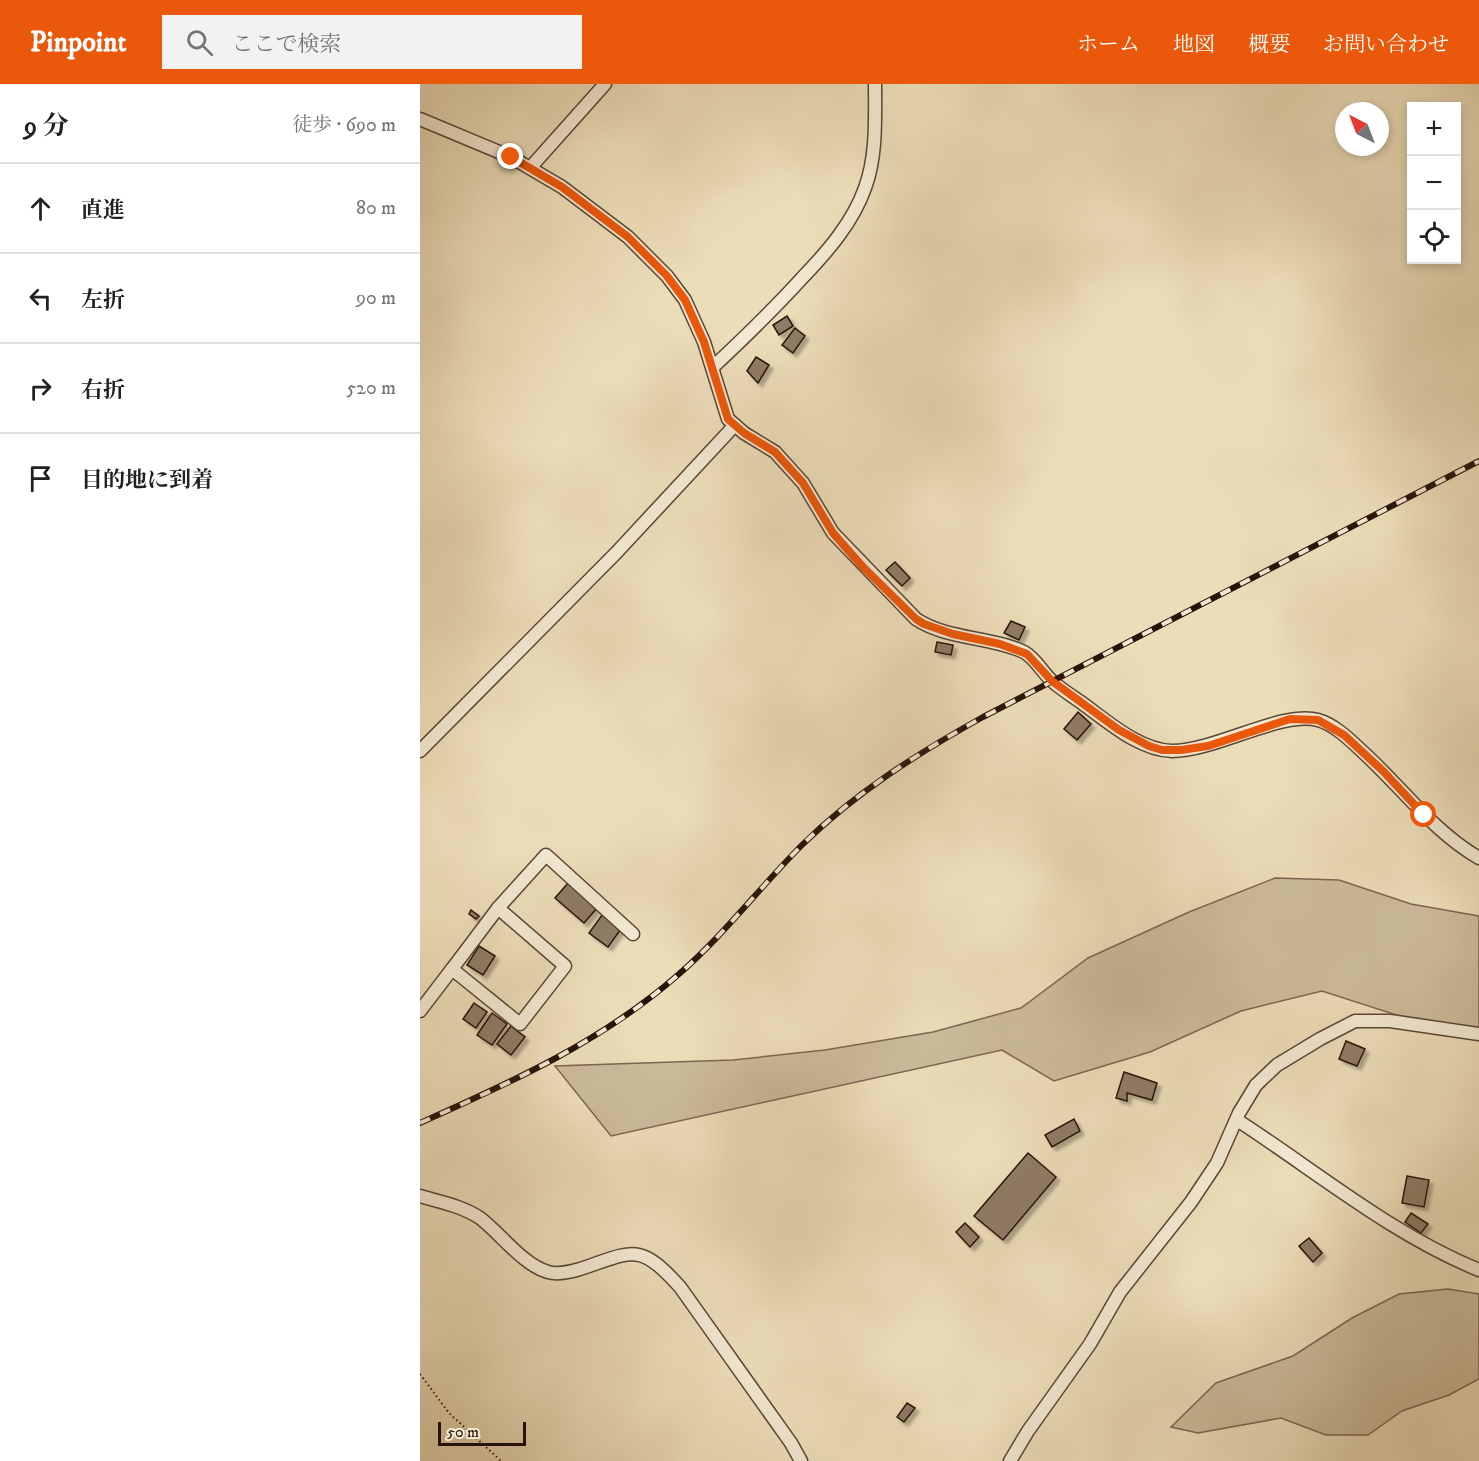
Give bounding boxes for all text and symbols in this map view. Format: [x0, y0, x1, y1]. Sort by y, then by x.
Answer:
search box [162, 15, 582, 69]
text: Pinpoint [30, 25, 126, 60]
icon: search [183, 26, 216, 59]
text: ここで検索 [231, 31, 341, 58]
text: ホーム [1077, 32, 1140, 58]
text: 地図 [1173, 32, 1215, 58]
text: 概要 [1248, 32, 1290, 58]
text: お問い合わせ [1323, 32, 1449, 58]
north arrow [1335, 102, 1389, 156]
map controls [1407, 102, 1461, 264]
button: + [1407, 102, 1461, 156]
text: 9 分 [24, 110, 69, 143]
text: 徒歩 · 690 m [292, 113, 396, 138]
route end [497, 143, 523, 169]
button: − [1407, 156, 1461, 210]
icon: ahead [24, 192, 57, 225]
text: 80 m [356, 196, 396, 221]
text: 直進 [81, 197, 125, 224]
button: locate [1407, 210, 1461, 264]
icon: left [24, 282, 57, 315]
text: 90 m [356, 286, 396, 311]
text: 左折 [81, 287, 125, 314]
icon: right [24, 372, 57, 405]
text: 520 m [346, 376, 396, 401]
text: 右折 [81, 377, 125, 404]
icon: arrive [24, 462, 57, 495]
text: 目的地に到着 [81, 467, 213, 494]
route start [1410, 801, 1436, 827]
scale bar [438, 1419, 526, 1446]
text: 50 m [447, 1422, 479, 1442]

